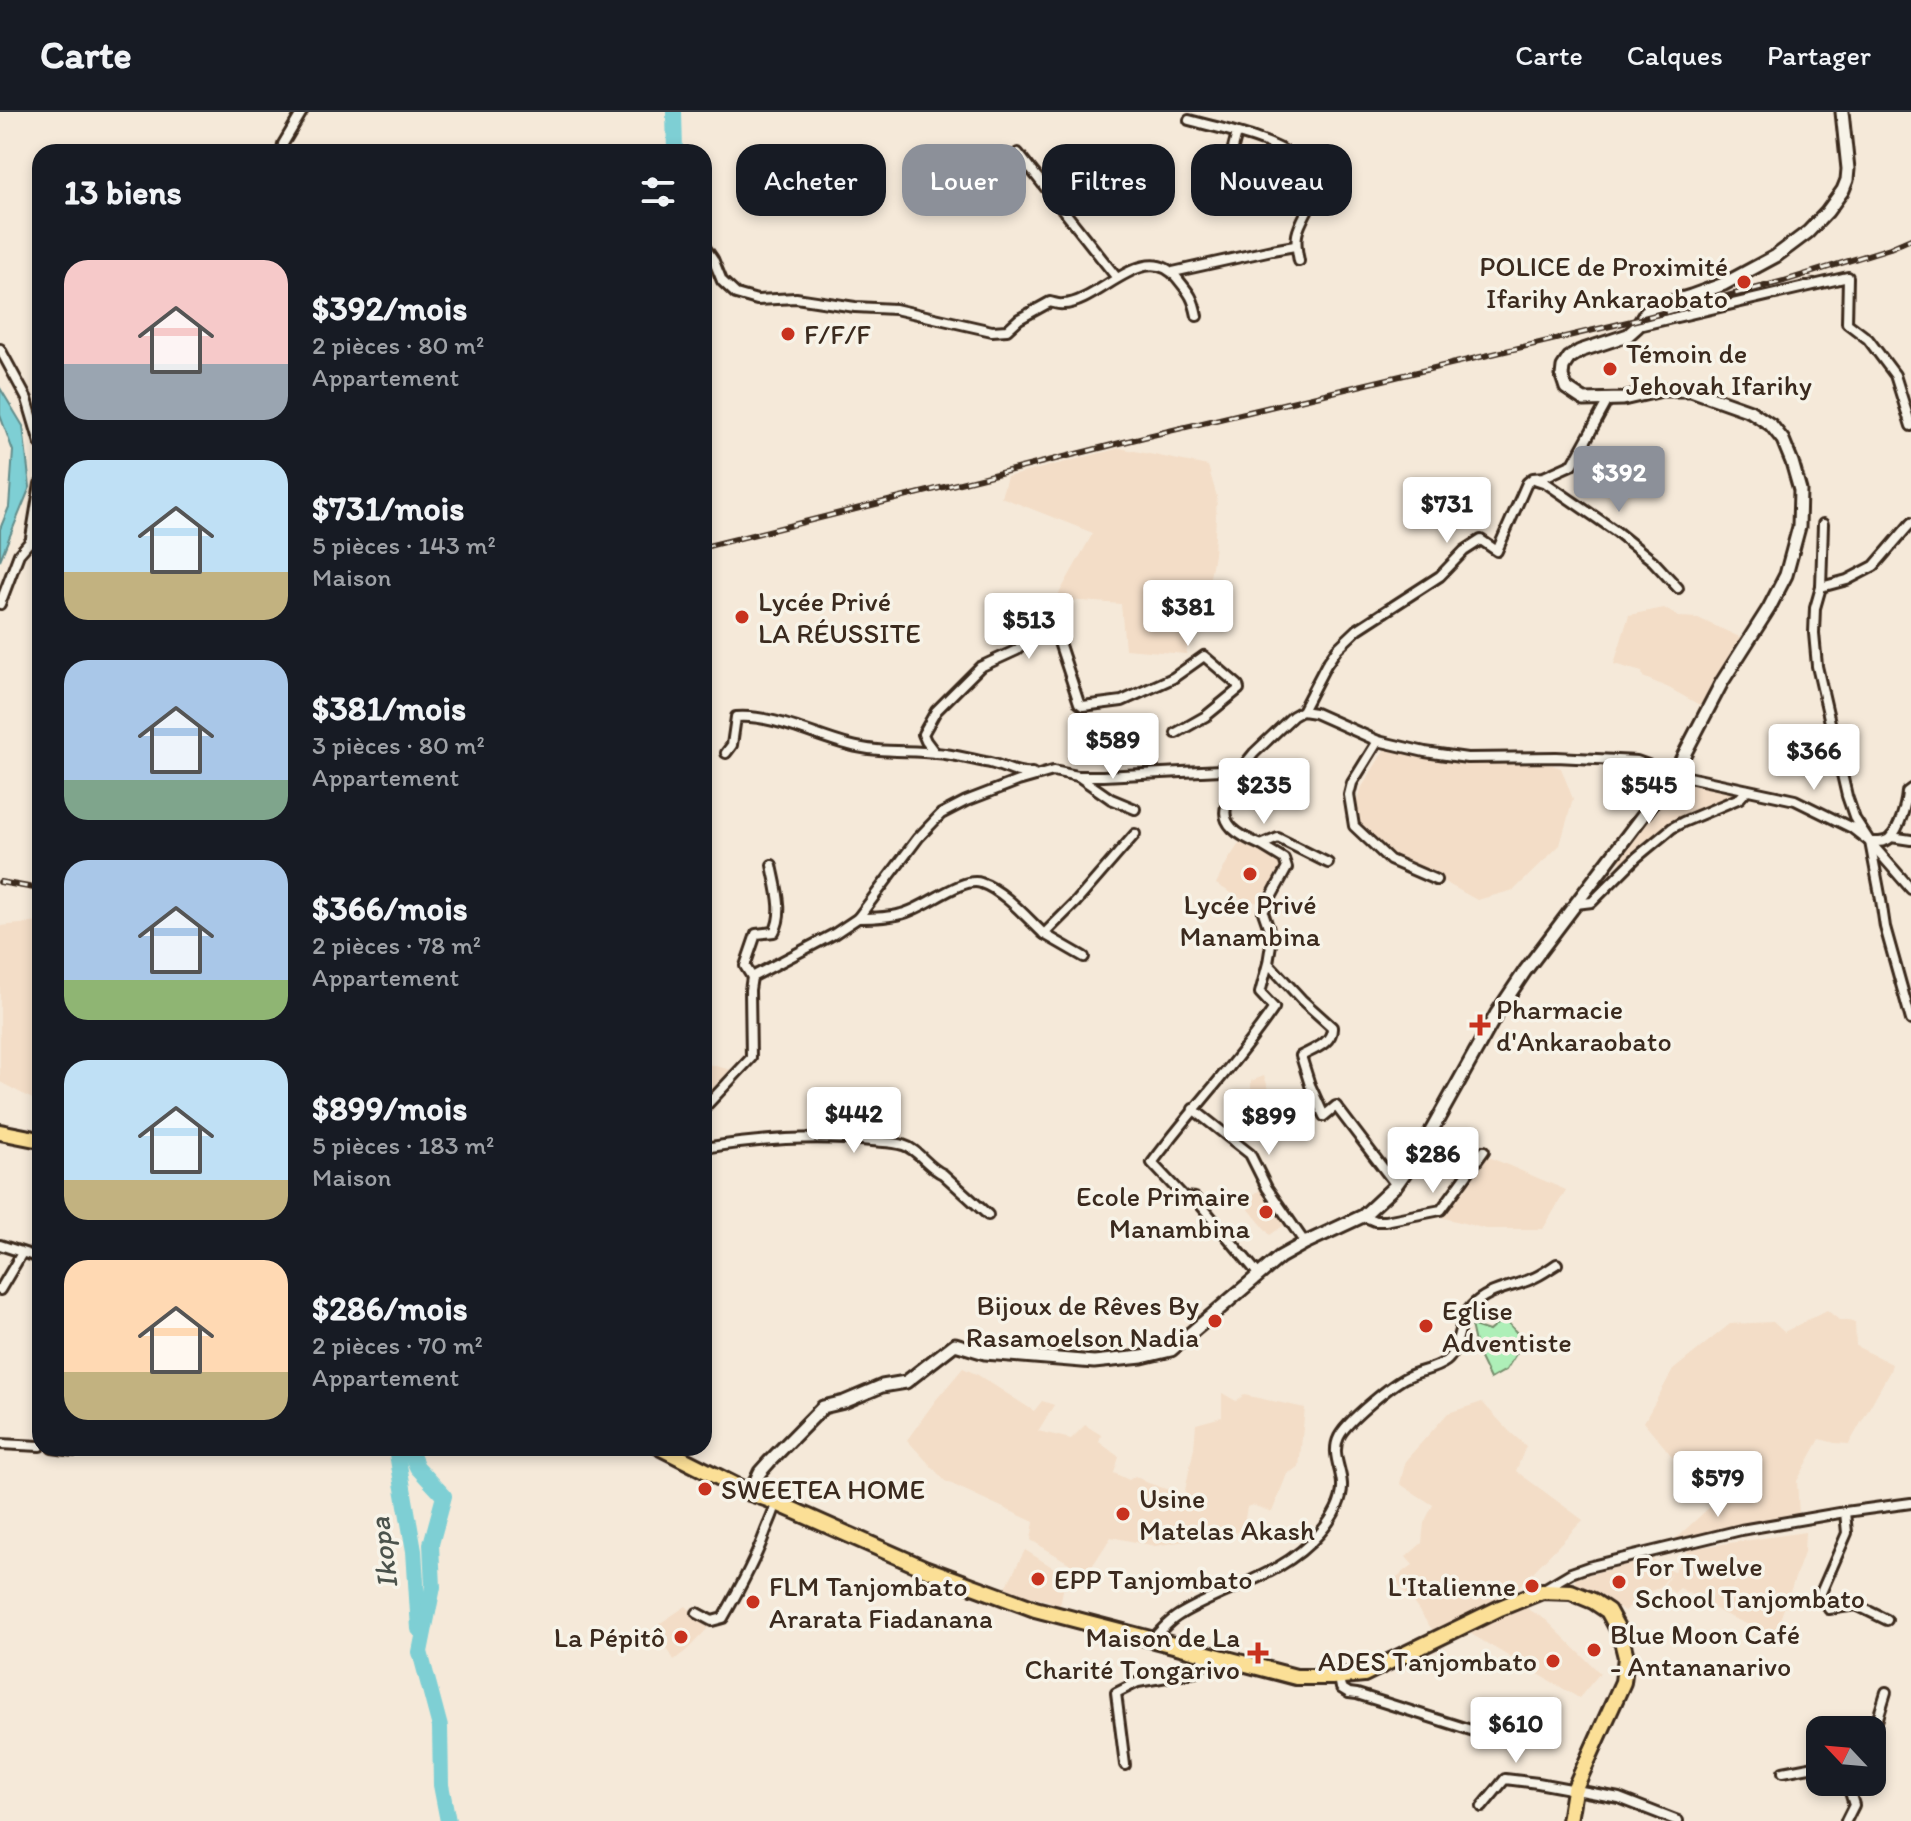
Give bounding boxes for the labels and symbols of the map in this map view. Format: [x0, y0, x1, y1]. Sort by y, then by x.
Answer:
place label: POLICE de Proximité Ifarihy Ankaraobato [1479, 249, 1728, 315]
marker: POLICE de Proximité Ifarihy Ankaraobato [1735, 273, 1753, 291]
place label: F/F/F [804, 317, 871, 351]
marker: F/F/F [779, 325, 797, 343]
place label: Témoin de Jehovah Ifarihy [1626, 336, 1812, 402]
marker: Témoin de Jehovah Ifarihy [1601, 360, 1619, 378]
pin: $392 [1572, 446, 1666, 514]
pin: $731 [1400, 477, 1494, 545]
pin: $381 [1141, 580, 1235, 648]
place label: Lycée Privé LA RÉUSSITE [758, 584, 921, 650]
pin: $513 [982, 593, 1076, 661]
marker: Lycée Privé LA RÉUSSITE [733, 608, 751, 626]
pin: $589 [1066, 713, 1160, 781]
pin: $366 [1767, 724, 1861, 792]
pin: $235 [1217, 758, 1311, 826]
pin: $545 [1602, 758, 1696, 826]
marker: Lycée Privé Manambina [1241, 865, 1259, 883]
place label: Lycée Privé Manambina [1180, 887, 1321, 953]
place label: Pharmacie d'Ankaraobato [1496, 992, 1672, 1058]
marker: Pharmacie d'Ankaraobato [1471, 1016, 1489, 1034]
pin: $442 [807, 1087, 901, 1155]
pin: $899 [1222, 1089, 1316, 1157]
pin: $286 [1386, 1127, 1480, 1195]
place label: Ecole Primaire Manambina [1076, 1179, 1250, 1245]
marker: Ecole Primaire Manambina [1257, 1203, 1275, 1221]
place label: Bijoux de Rêves By Rasamoelson Nadia [966, 1288, 1199, 1354]
place label: Eglise Adventiste [1442, 1293, 1572, 1359]
marker: Bijoux de Rêves By Rasamoelson Nadia [1206, 1312, 1224, 1330]
marker: Eglise Adventiste [1417, 1317, 1435, 1335]
pin: $579 [1671, 1451, 1765, 1519]
place label: SWEETEA HOME [721, 1472, 925, 1506]
marker: SWEETEA HOME [696, 1480, 714, 1498]
place label: Usine Matelas Akash [1139, 1481, 1315, 1547]
marker: Usine Matelas Akash [1114, 1505, 1132, 1523]
water label: Ikopa [360, 1514, 406, 1591]
place label: For Twelve School Tanjombato [1635, 1549, 1865, 1615]
place label: EPP Tanjombato [1054, 1562, 1252, 1596]
place label: FLM Tanjombato Ararata Fiadanana [769, 1569, 993, 1635]
place label: L'Italienne [1387, 1569, 1516, 1603]
marker: EPP Tanjombato [1029, 1570, 1047, 1588]
marker: For Twelve School Tanjombato [1610, 1573, 1628, 1591]
marker: L'Italienne [1523, 1577, 1541, 1595]
marker: FLM Tanjombato Ararata Fiadanana [744, 1593, 762, 1611]
place label: Blue Moon Café - Antananarivo [1610, 1617, 1800, 1683]
place label: La Pépitô [554, 1620, 665, 1654]
place label: Maison de La Charité Tongarivo [1024, 1620, 1240, 1686]
marker: La Pépitô [672, 1628, 690, 1646]
marker: Blue Moon Café - Antananarivo [1585, 1641, 1603, 1659]
marker: Maison de La Charité Tongarivo [1247, 1642, 1269, 1664]
place label: ADES Tanjombato [1318, 1644, 1537, 1678]
marker: ADES Tanjombato [1544, 1652, 1562, 1670]
pin: $610 [1469, 1697, 1563, 1765]
north arrow [1806, 1716, 1886, 1796]

